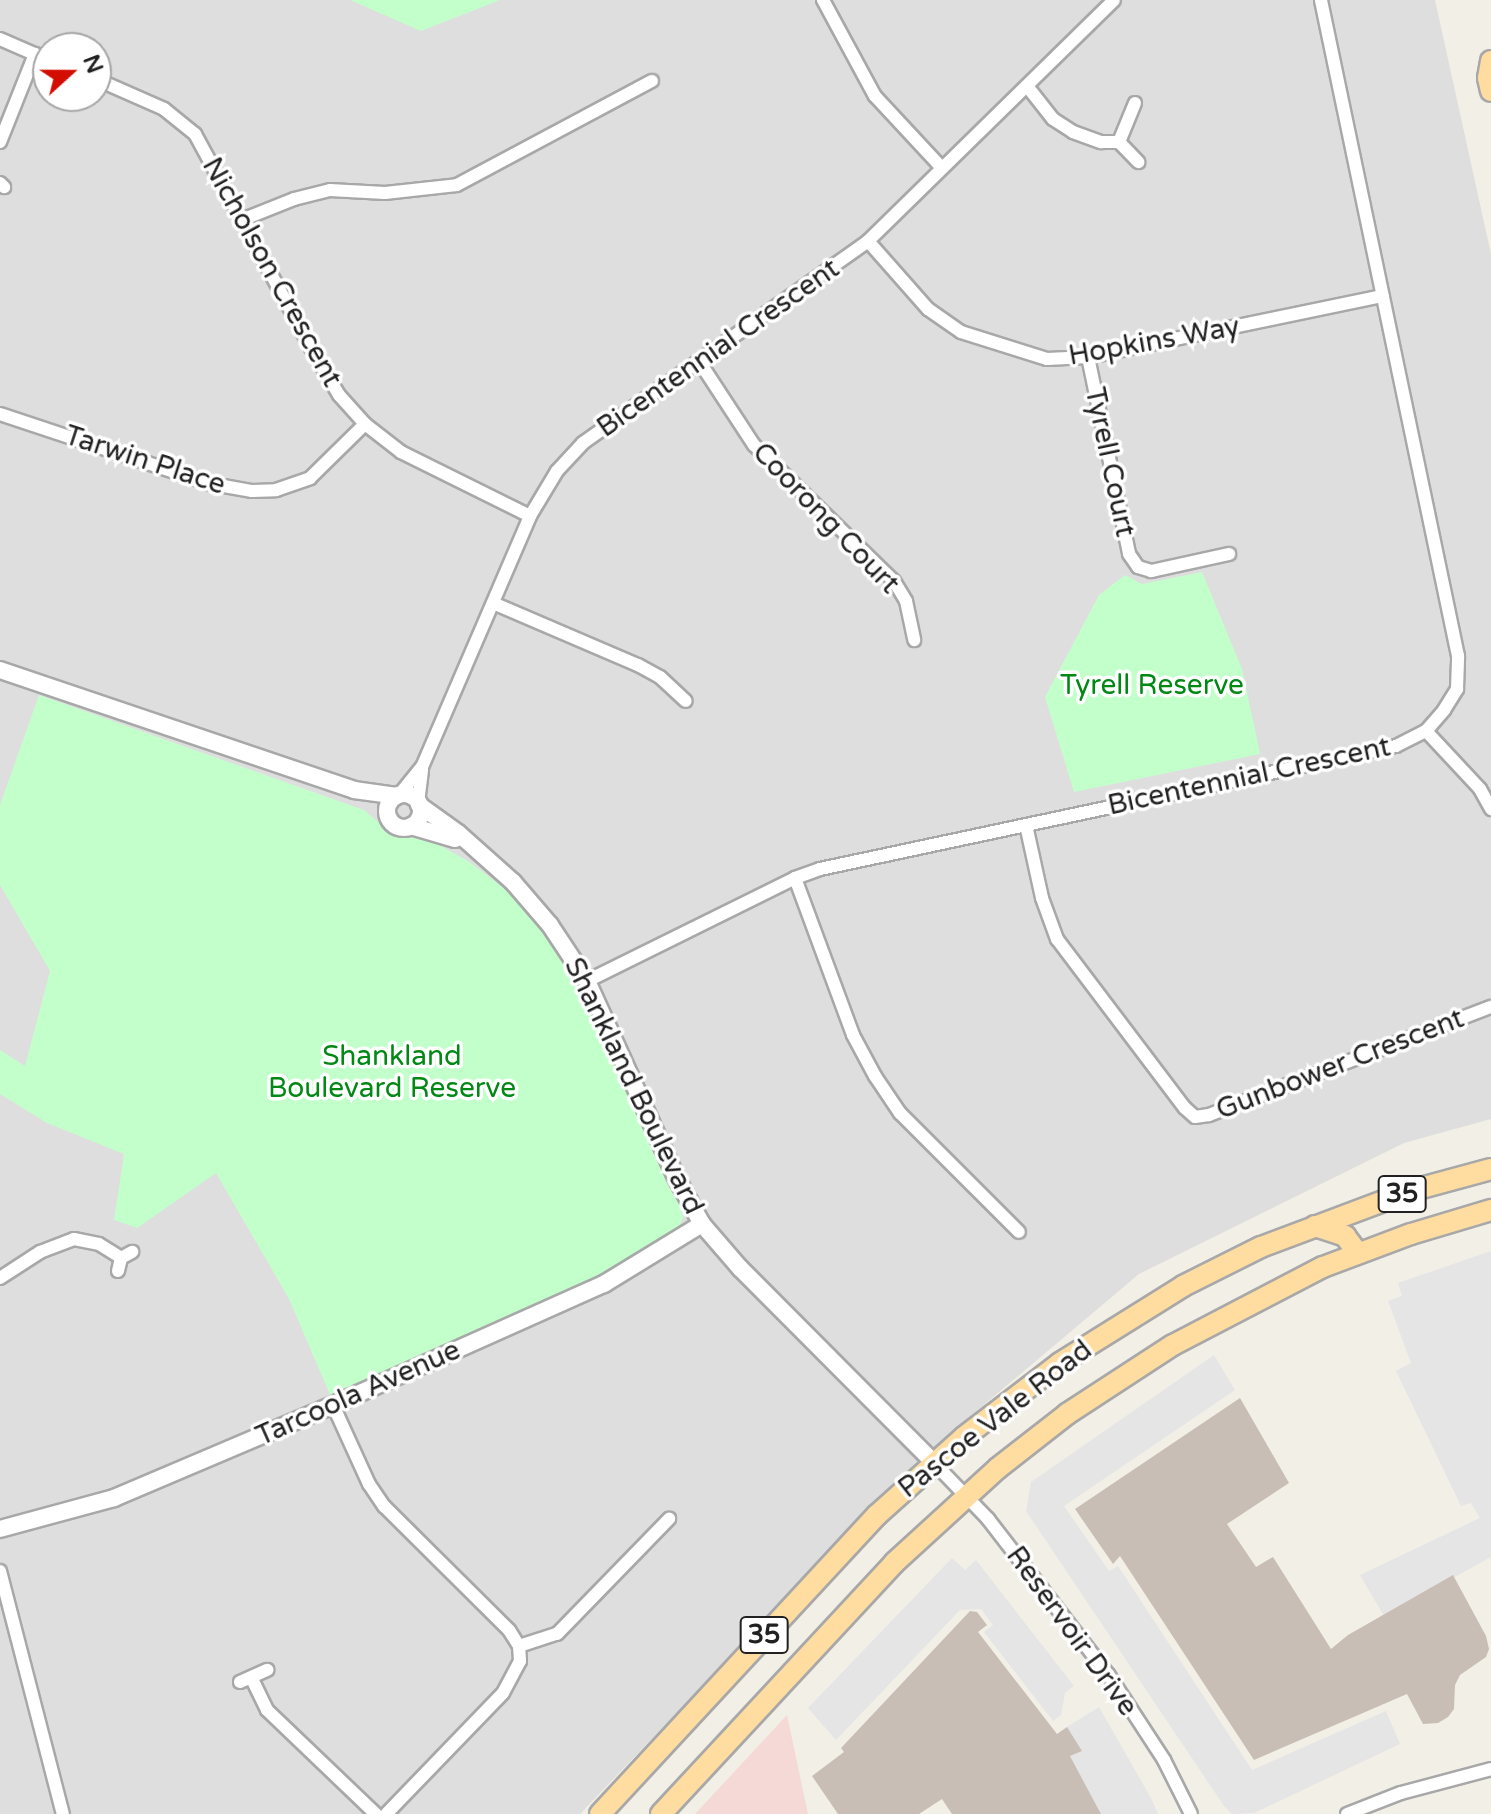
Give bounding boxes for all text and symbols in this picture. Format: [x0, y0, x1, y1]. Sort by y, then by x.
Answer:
north arrow [32, 32, 112, 112]
text: N [77, 51, 108, 77]
street label: Nicholson Crescent [195, 152, 349, 392]
street label: Bicentennial Crescent [590, 252, 846, 444]
street label: Hopkins Way [1066, 309, 1242, 373]
street label: Tyrell Court [1078, 384, 1142, 540]
street label: Tarwin Place [61, 418, 229, 502]
street label: Coorong Court [746, 436, 906, 600]
park label: Tyrell Reserve [1060, 668, 1244, 702]
street label: Bicentennial Crescent [1105, 730, 1393, 822]
street label: Shankland Boulevard [557, 952, 711, 1220]
street label: Gunbower Crescent [1211, 1001, 1469, 1127]
park label: Shankland Boulevard Reserve [268, 1039, 516, 1105]
road number: 35 [1376, 1172, 1428, 1216]
street label: Tarcoola Avenue [251, 1333, 465, 1453]
street label: Pascoe Vale Road [892, 1333, 1098, 1505]
street label: Reservoir Drive [999, 1540, 1145, 1722]
road number: 35 [738, 1613, 790, 1657]

